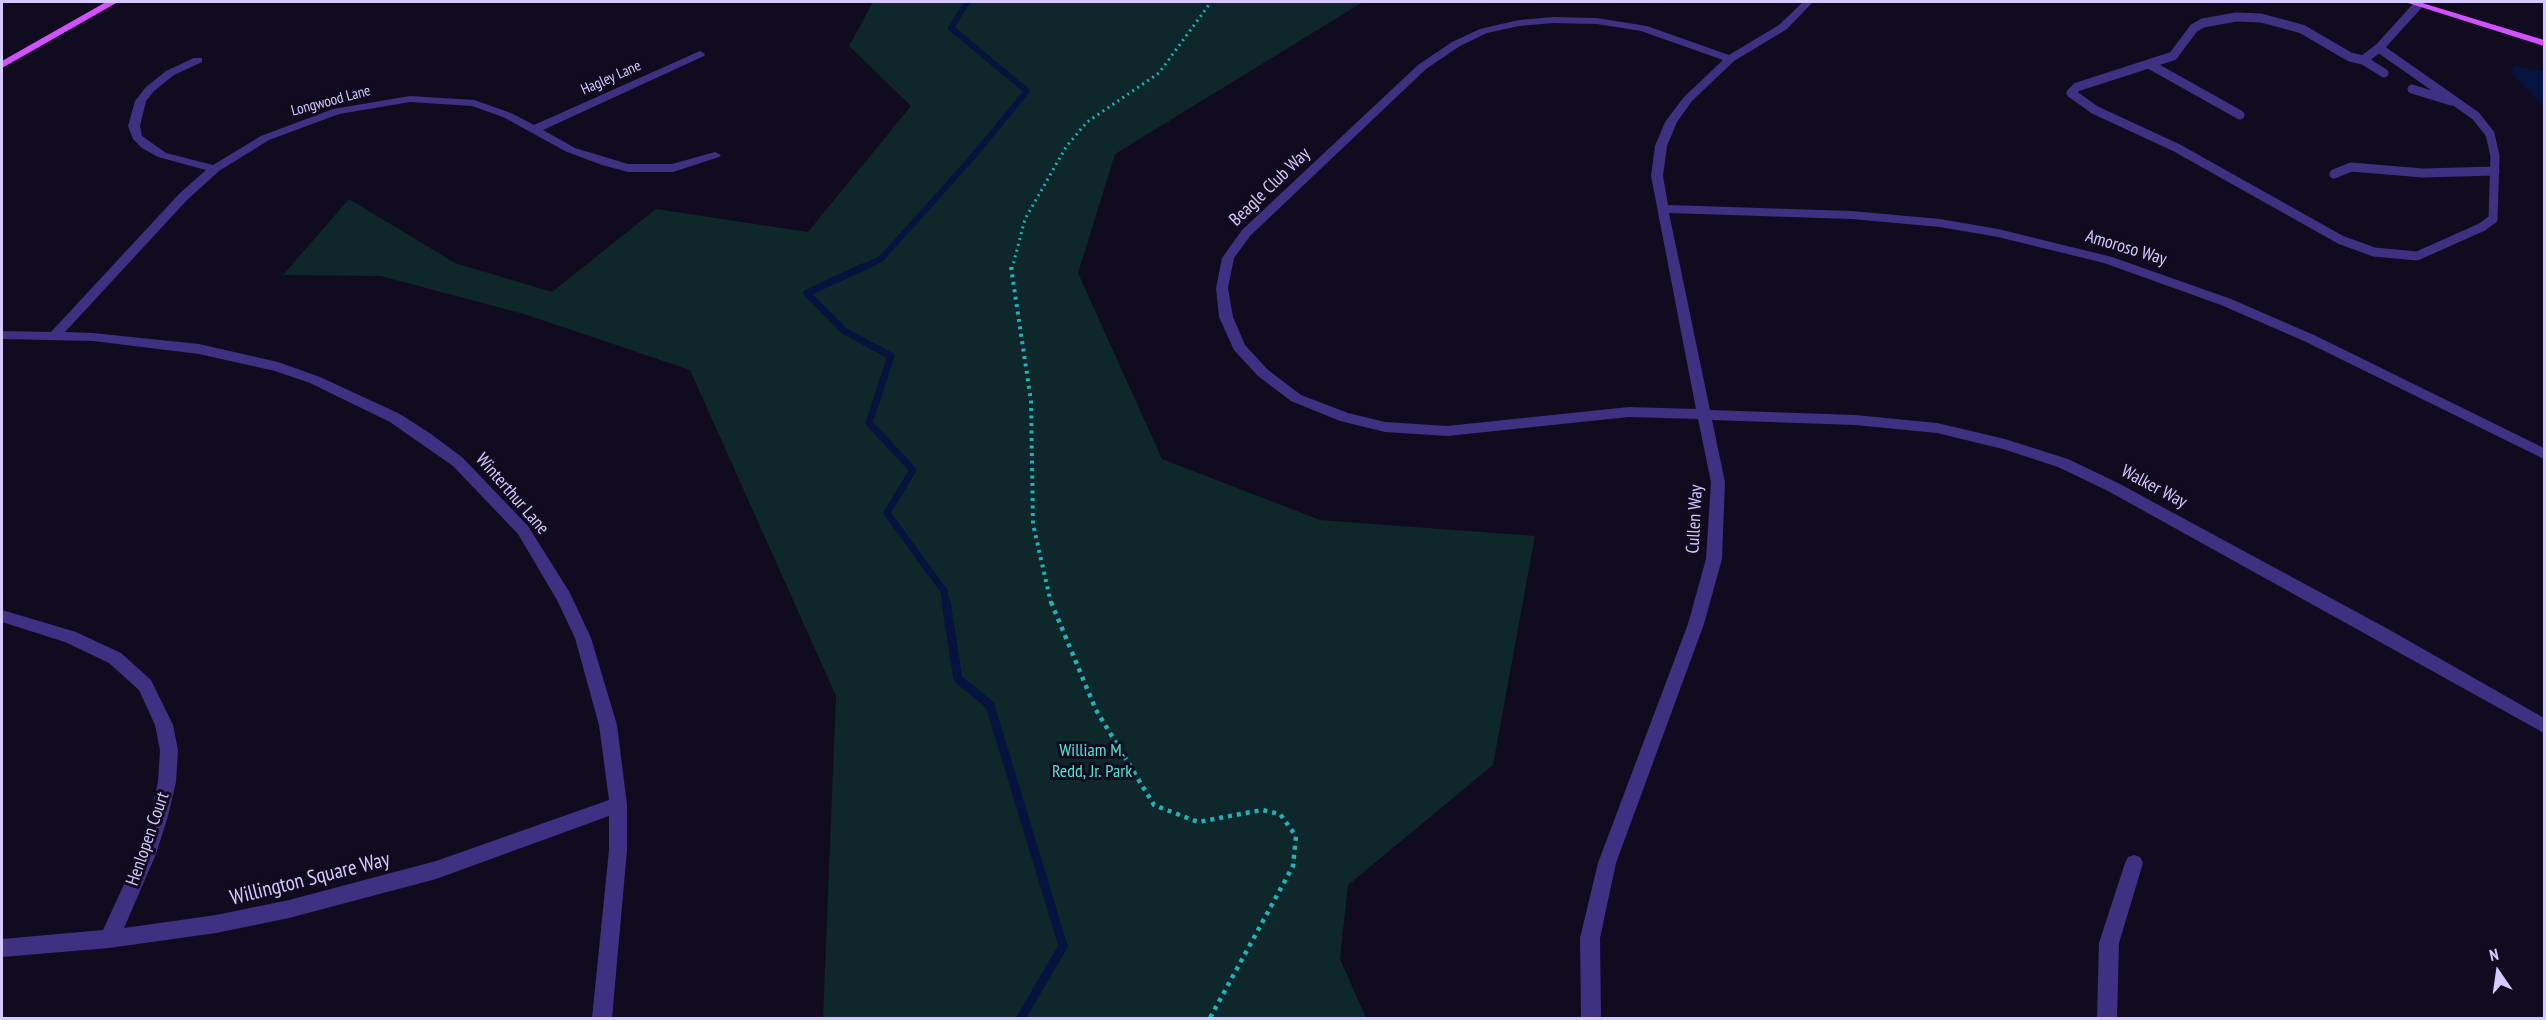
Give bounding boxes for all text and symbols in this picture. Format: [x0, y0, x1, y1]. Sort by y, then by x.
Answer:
street label: Hagley Lane [578, 57, 644, 99]
street label: Longwood Lane [289, 82, 373, 120]
street label: Beagle Club Way [1225, 143, 1315, 231]
street label: Amoroso Way [2083, 225, 2169, 271]
street label: Winterthur Lane [471, 449, 553, 539]
street label: Walker Way [2117, 461, 2191, 513]
street label: Cullen Way [1682, 484, 1708, 554]
park label: William M. Redd, Jr. Park [1052, 740, 1132, 783]
street label: Henlopen Court [122, 789, 174, 889]
street label: Willington Square Way [227, 847, 393, 911]
north arrow [2468, 942, 2528, 1002]
text: N [2487, 944, 2500, 965]

